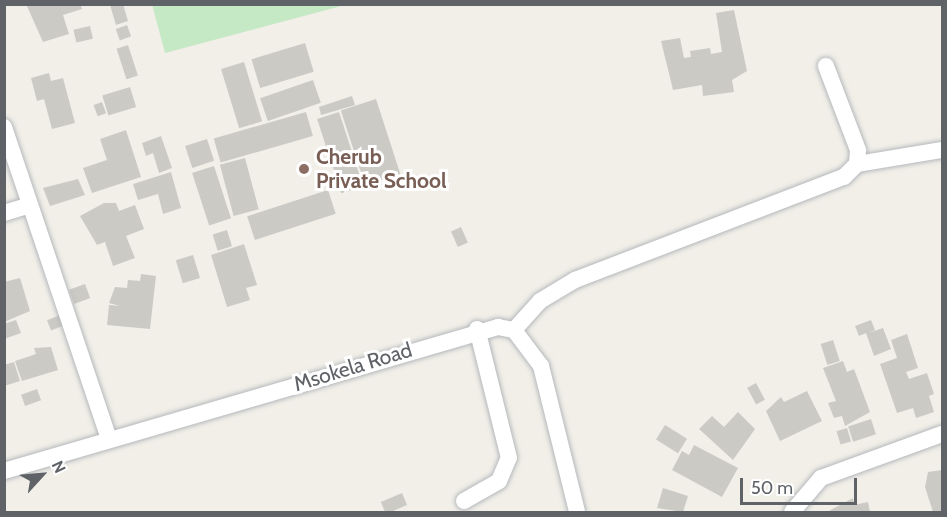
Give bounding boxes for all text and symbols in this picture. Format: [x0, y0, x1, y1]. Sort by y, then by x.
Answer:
place label: Cherub Private School [316, 144, 446, 194]
marker: Cherub Private School [297, 162, 311, 176]
street label: Msokela Road [291, 337, 415, 397]
north arrow [12, 445, 72, 505]
text: N [48, 458, 70, 476]
scale bar [743, 466, 860, 504]
text: 50 m [751, 477, 793, 499]

